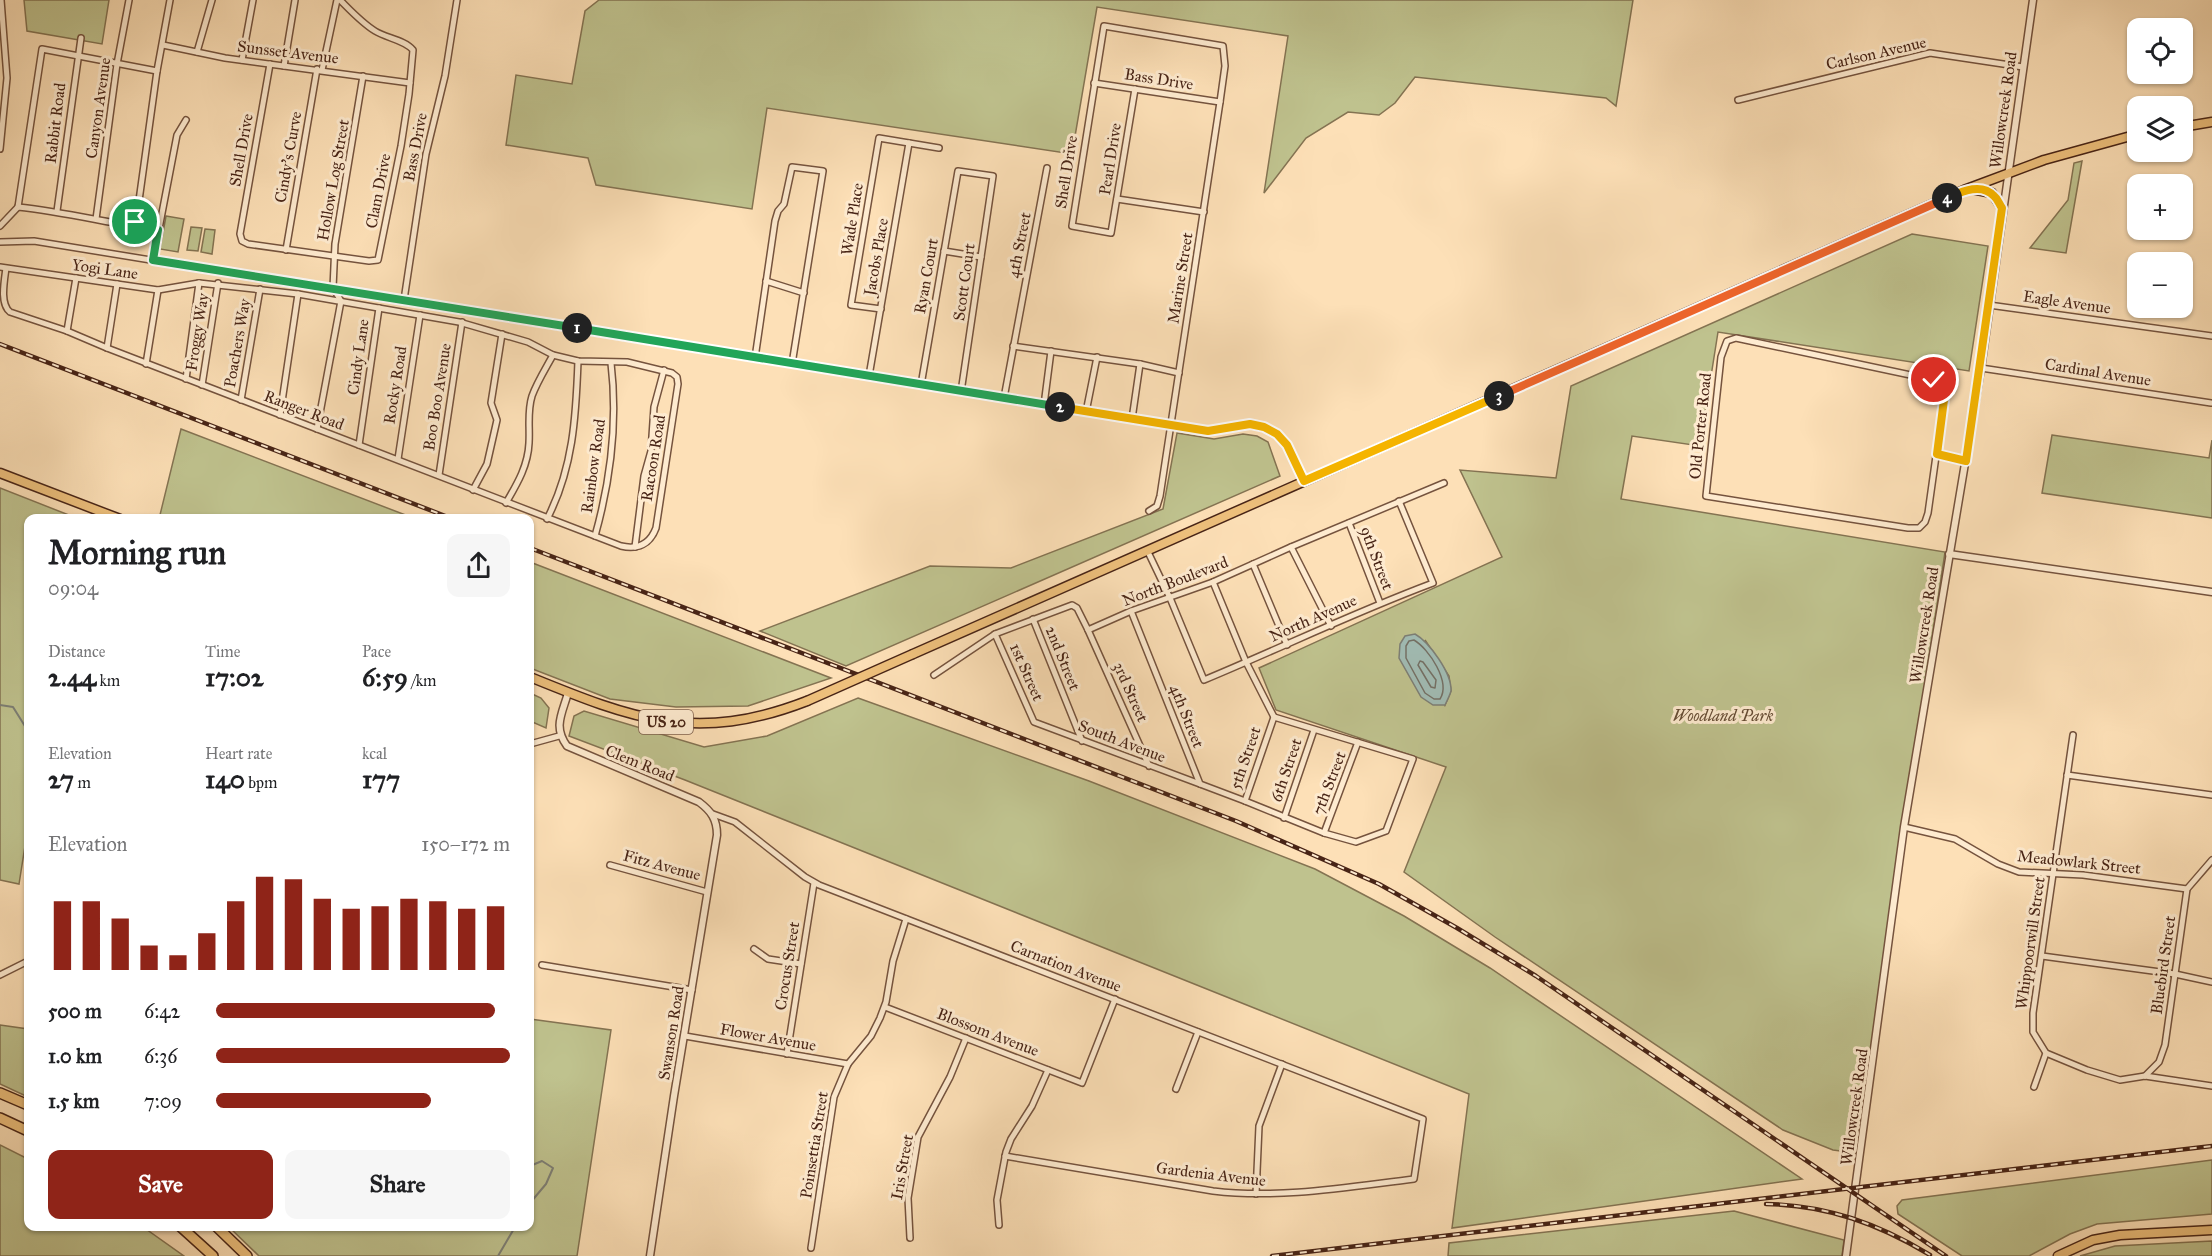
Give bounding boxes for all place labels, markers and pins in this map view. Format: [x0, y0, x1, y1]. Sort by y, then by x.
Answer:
pin: 4 [1932, 183, 1962, 213]
pin [109, 196, 160, 247]
pin: 1 [562, 313, 592, 343]
pin [1908, 354, 1959, 405]
pin: 3 [1484, 381, 1514, 411]
pin: 2 [1045, 392, 1075, 422]

